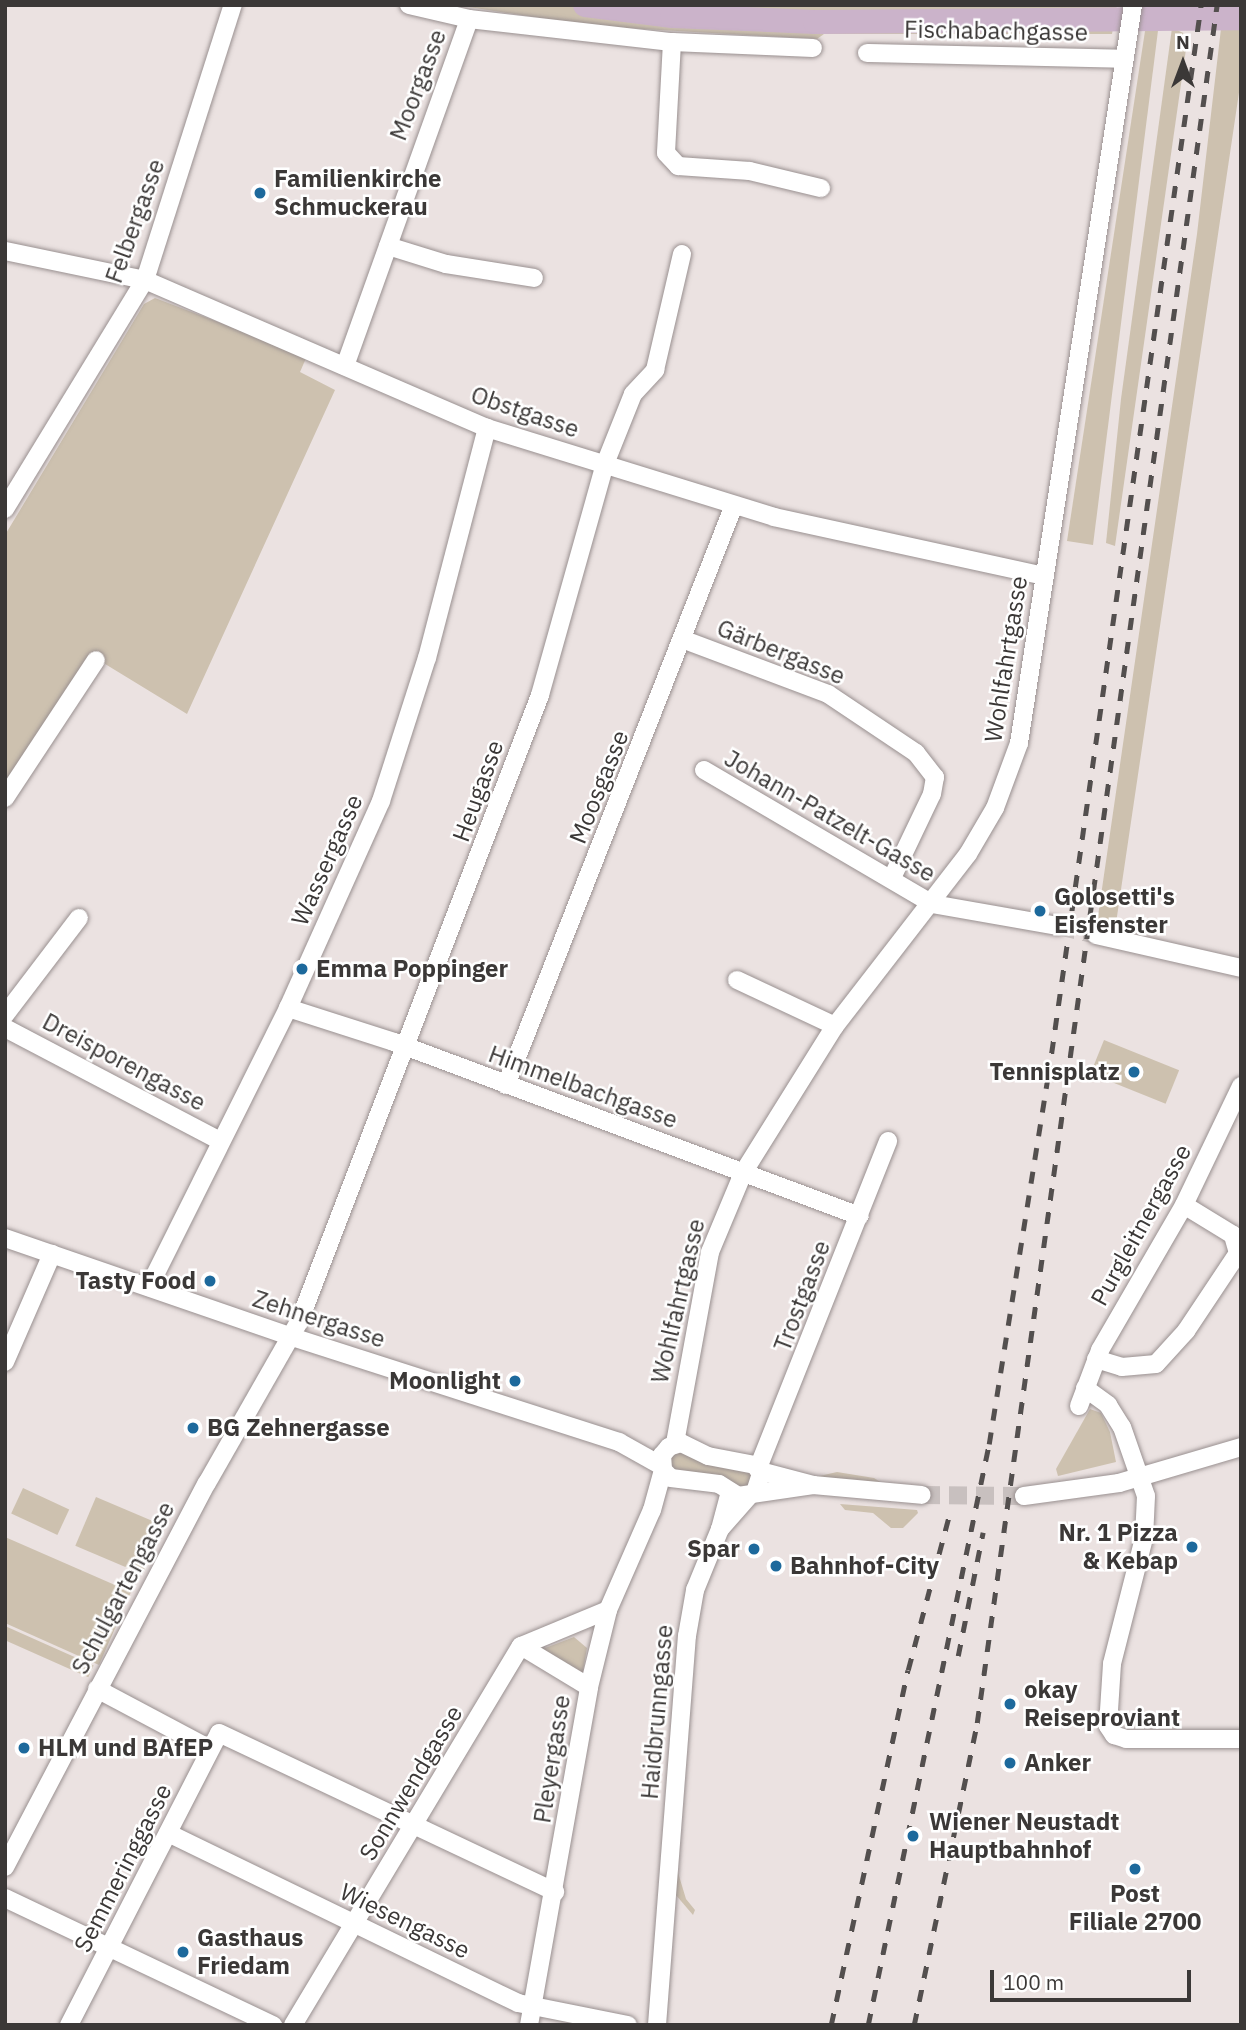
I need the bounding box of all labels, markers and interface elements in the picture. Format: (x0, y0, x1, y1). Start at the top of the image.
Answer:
street label: Fischabachgasse (904, 15, 1088, 47)
street label: Moorgasse (384, 25, 452, 145)
north arrow (1148, 28, 1218, 98)
text: N (1176, 30, 1190, 54)
street label: Felbergasse (99, 155, 171, 287)
place label: Familienkirche Schmuckerau (274, 165, 441, 221)
marker: Familienkirche Schmuckerau (252, 185, 268, 201)
street label: Obstgasse (467, 380, 583, 444)
street label: Wohlfahrtgasse (979, 574, 1033, 744)
street label: Gärbergasse (713, 613, 849, 691)
street label: Moosgasse (563, 726, 635, 848)
street label: Heugasse (446, 736, 510, 846)
street label: Johann-Patzelt-Gasse (719, 744, 941, 888)
street label: Wassergasse (285, 790, 369, 930)
place label: Golosetti's Eisfenster (1054, 883, 1175, 939)
marker: Golosetti's Eisfenster (1032, 903, 1048, 919)
place label: Emma Poppinger (316, 955, 508, 983)
marker: Emma Poppinger (294, 961, 310, 977)
street label: Dreisporengasse (38, 1007, 210, 1117)
street label: Himmelbachgasse (485, 1039, 681, 1135)
place label: Tennisplatz (989, 1058, 1120, 1086)
marker: Tennisplatz (1126, 1064, 1142, 1080)
street label: Purgleitnergasse (1085, 1139, 1197, 1311)
street label: Wohlfahrtgasse (645, 1216, 711, 1386)
street label: Trostgasse (768, 1237, 836, 1355)
place label: Tasty Food (75, 1267, 196, 1295)
marker: Tasty Food (202, 1273, 218, 1289)
street label: Zehnergasse (249, 1284, 389, 1354)
place label: Moonlight (389, 1367, 501, 1395)
marker: Moonlight (507, 1373, 523, 1389)
place label: BG Zehnergasse (207, 1414, 390, 1442)
marker: BG Zehnergasse (185, 1420, 201, 1436)
street label: Schulgartengasse (65, 1497, 181, 1679)
place label: Nr. 1 Pizza & Kebap (1059, 1519, 1178, 1575)
place label: Spar (687, 1535, 740, 1563)
marker: Nr. 1 Pizza & Kebap (1184, 1539, 1200, 1555)
marker: Spar (746, 1541, 762, 1557)
place label: Bahnhof-City (790, 1552, 939, 1580)
marker: Bahnhof-City (768, 1558, 784, 1574)
street label: Haidbrunngasse (635, 1624, 679, 1800)
place label: okay Reiseproviant (1024, 1676, 1180, 1732)
street label: Pleyergasse (528, 1693, 576, 1825)
marker: okay Reiseproviant (1002, 1696, 1018, 1712)
street label: Sonnwendgasse (353, 1700, 469, 1866)
place label: HLM und BAfEP (38, 1734, 213, 1762)
marker: HLM und BAfEP (16, 1740, 32, 1756)
place label: Anker (1024, 1749, 1091, 1777)
marker: Anker (1002, 1755, 1018, 1771)
street label: Semmeringgasse (68, 1779, 178, 1957)
place label: Wiener Neustadt Hauptbahnhof (929, 1808, 1120, 1864)
marker: Wiener Neustadt Hauptbahnhof (903, 1826, 923, 1846)
marker: Post Filiale 2700 (1127, 1861, 1143, 1877)
street label: Wiesengasse (335, 1877, 475, 1965)
place label: Post Filiale 2700 (1069, 1880, 1201, 1936)
place label: Gasthaus Friedam (197, 1924, 303, 1980)
marker: Gasthaus Friedam (175, 1944, 191, 1960)
scale bar (994, 1956, 1195, 2000)
text: 100 m (1003, 1968, 1064, 1996)

